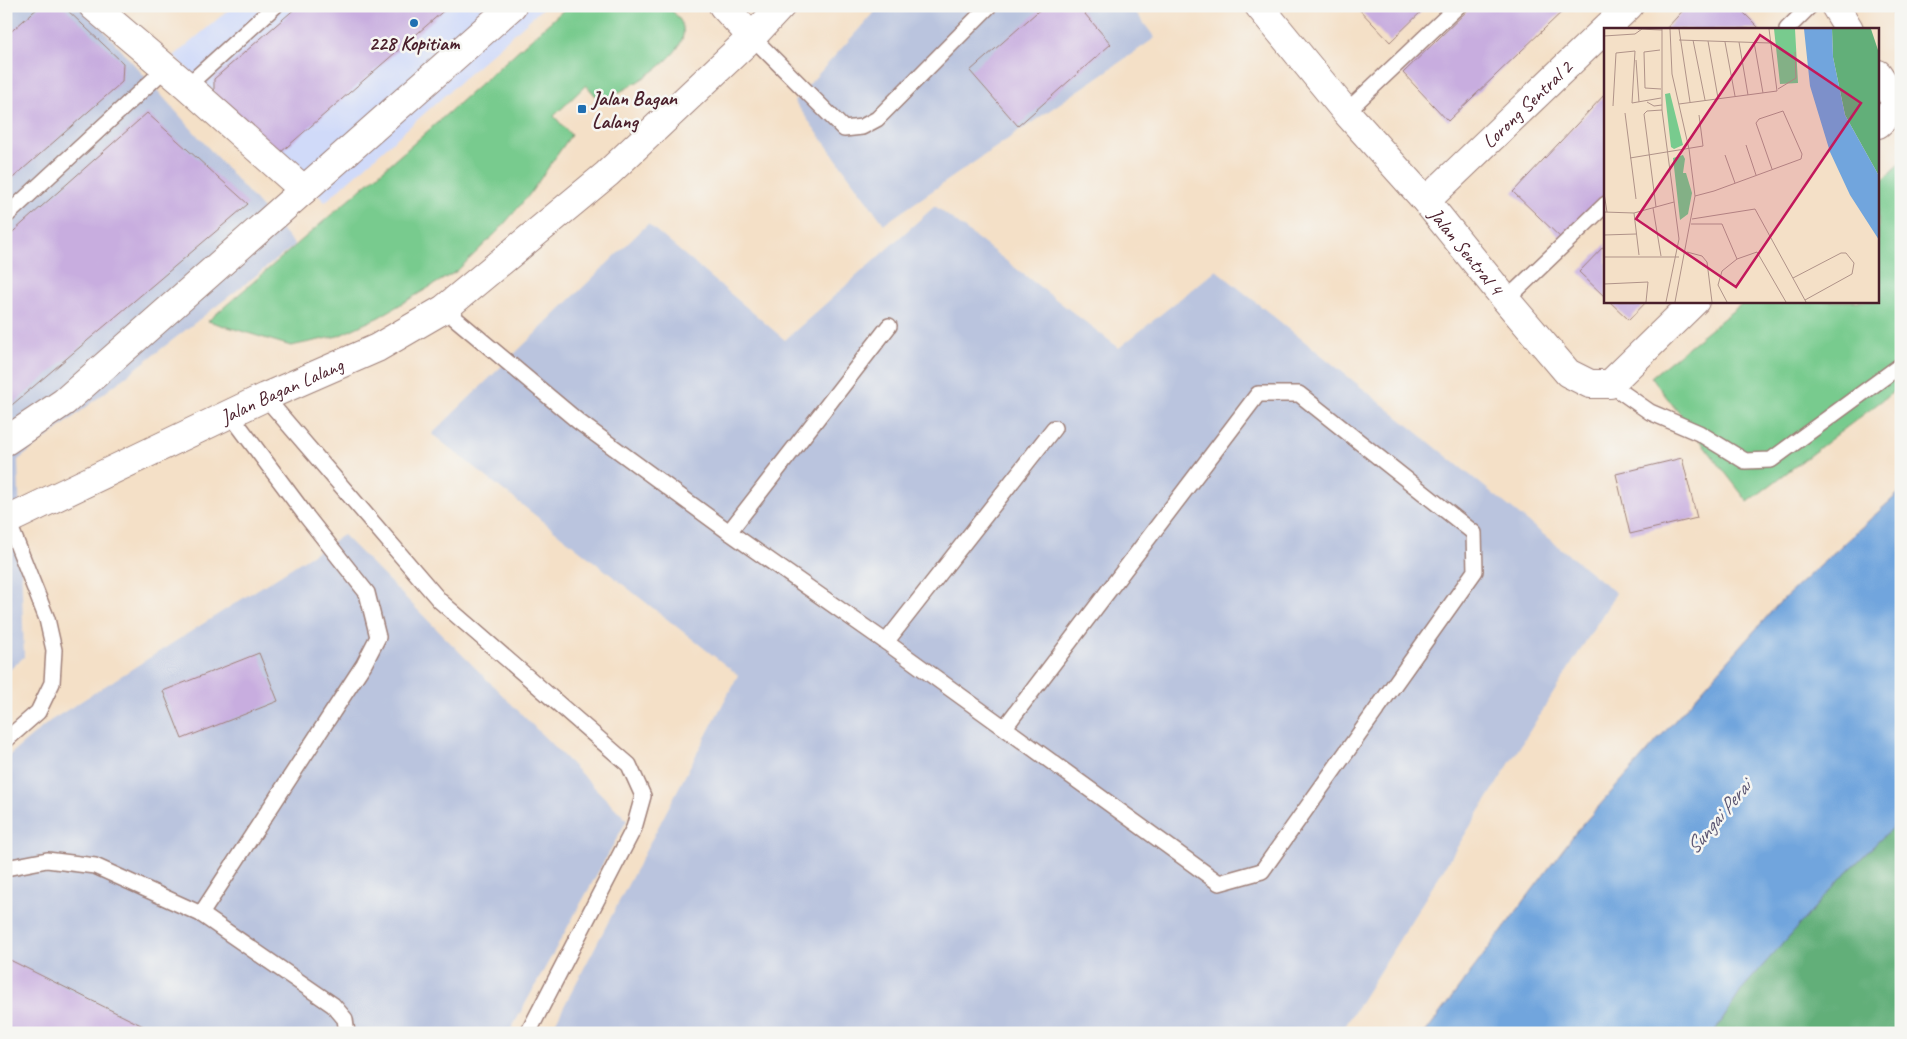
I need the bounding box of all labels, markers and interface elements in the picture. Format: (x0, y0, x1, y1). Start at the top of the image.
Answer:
marker: 228 Kopitiam (408, 17, 420, 29)
inset map (1604, 28, 1880, 302)
place label: 228 Kopitiam (369, 31, 461, 56)
street label: Lorong Sentral 2 (1477, 53, 1579, 153)
place label: Jalan Bagan Lalang (590, 86, 678, 134)
marker: Jalan Bagan Lalang (576, 103, 588, 115)
street label: Jalan Sentral 4 (1423, 201, 1510, 301)
street label: Jalan Bagan Lalang (215, 352, 348, 430)
water label: Sungai Perai (1680, 771, 1759, 859)

